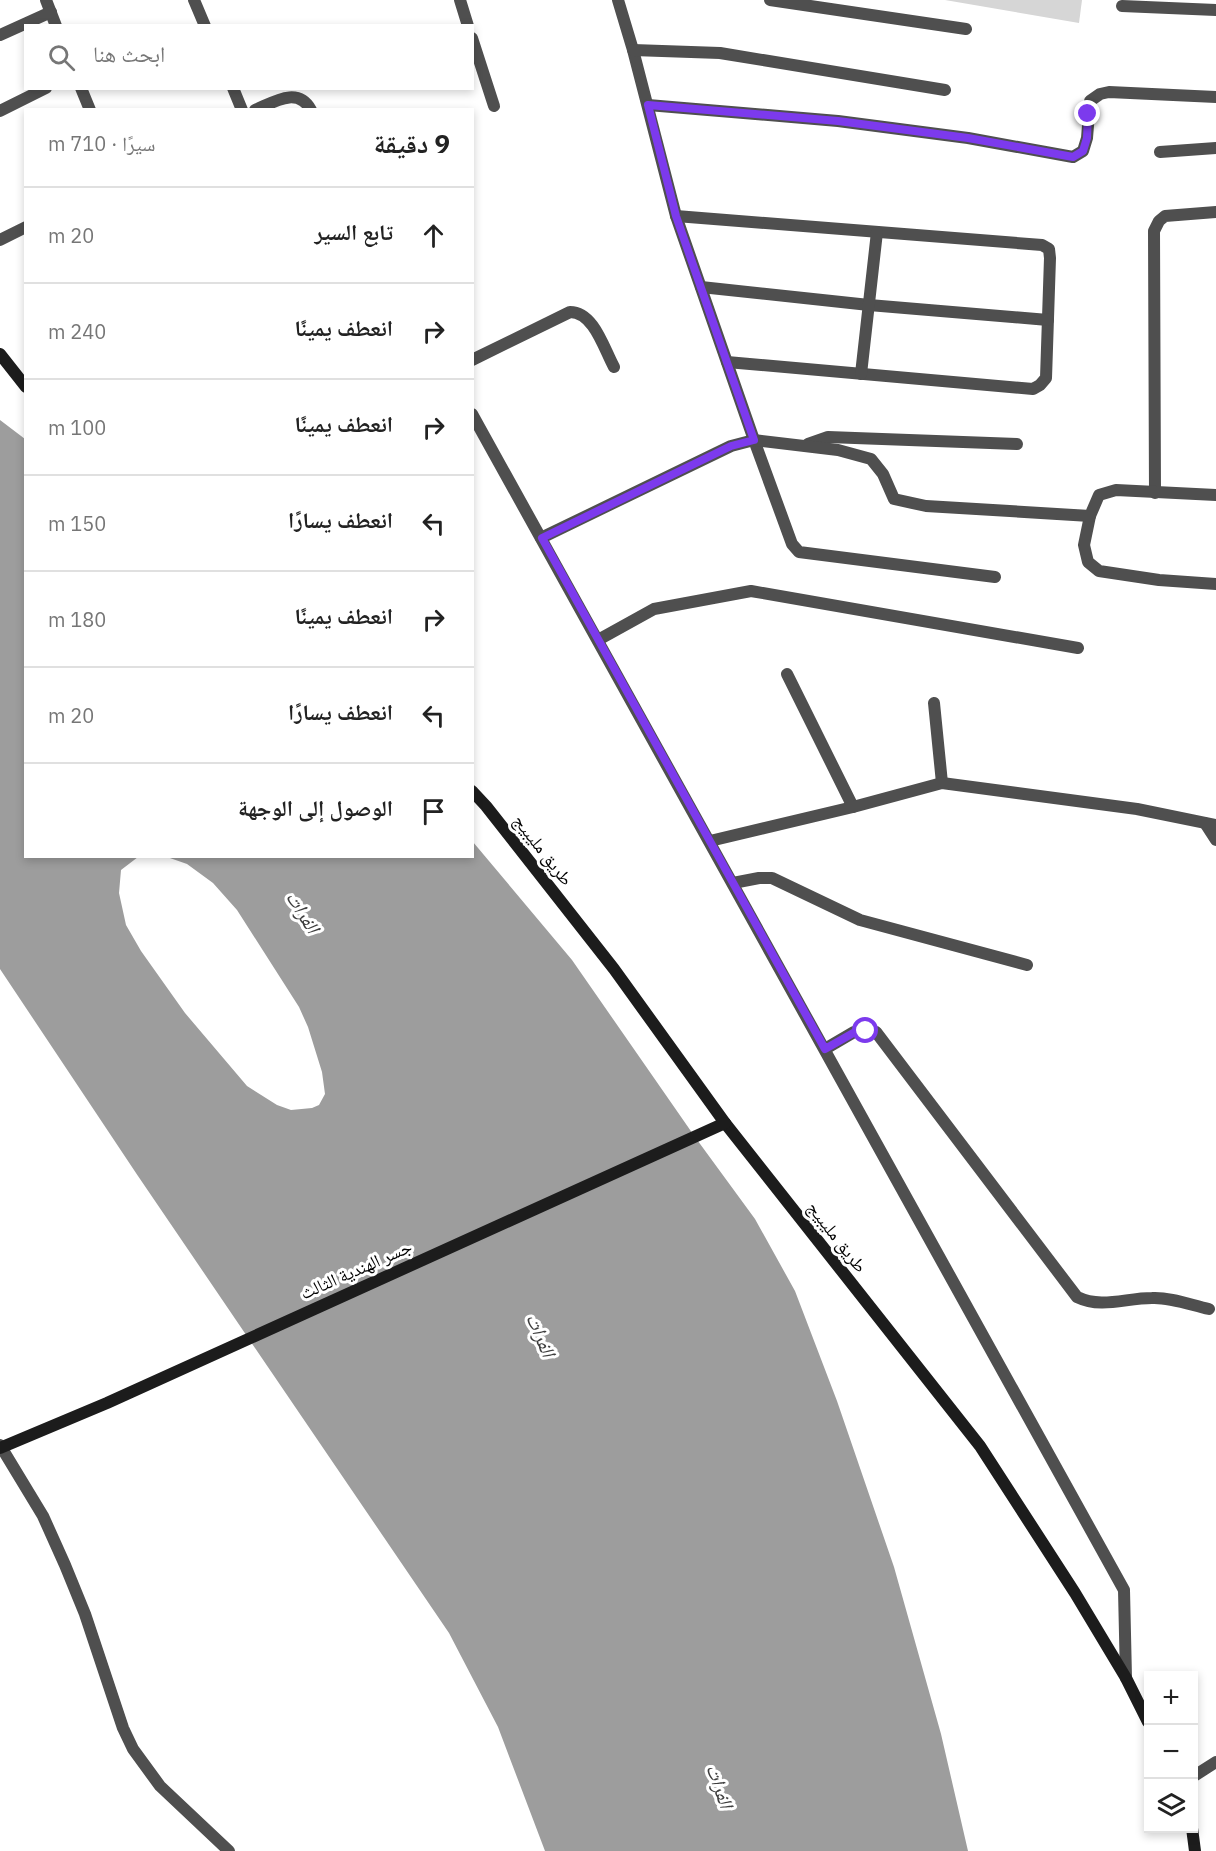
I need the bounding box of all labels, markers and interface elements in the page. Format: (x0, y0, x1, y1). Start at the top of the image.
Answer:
search box (24, 24, 474, 90)
text: ابحث هنا (93, 39, 165, 68)
icon: search (45, 41, 78, 74)
route end (1074, 100, 1100, 126)
text: 9 دقيقة (374, 126, 450, 160)
text: سيرًا · 710 m (48, 130, 155, 157)
text: تابع السير (314, 217, 393, 246)
icon: ahead (417, 219, 450, 252)
text: 20 m (48, 222, 94, 249)
text: انعطف يمينًا (295, 313, 393, 342)
icon: right (417, 315, 450, 348)
text: 240 m (48, 318, 106, 345)
text: انعطف يمينًا (295, 409, 393, 438)
icon: right (417, 411, 450, 444)
text: 100 m (48, 414, 106, 441)
text: انعطف يسارًا (288, 505, 393, 534)
icon: left (417, 507, 450, 540)
text: 150 m (48, 510, 106, 537)
text: انعطف يمينًا (295, 601, 393, 630)
icon: right (417, 603, 450, 636)
text: 180 m (48, 606, 106, 633)
text: انعطف يسارًا (288, 697, 393, 726)
icon: left (417, 699, 450, 732)
text: 20 m (48, 702, 94, 729)
text: الوصول إلى الوجهة (238, 793, 393, 822)
icon: arrive (417, 795, 450, 828)
street label: طريق مليبيج (508, 810, 578, 890)
water label: الفرات (280, 885, 328, 940)
route start (852, 1017, 878, 1043)
street label: طريق مليبيج (802, 1197, 872, 1277)
street label: جسر الهندية الثالث (296, 1235, 415, 1304)
water label: الفرات (520, 1309, 564, 1363)
map controls (1144, 1671, 1198, 1833)
button: + (1144, 1671, 1198, 1725)
button: − (1144, 1725, 1198, 1779)
water label: الفرات (700, 1760, 741, 1814)
button: layers (1144, 1779, 1198, 1833)

